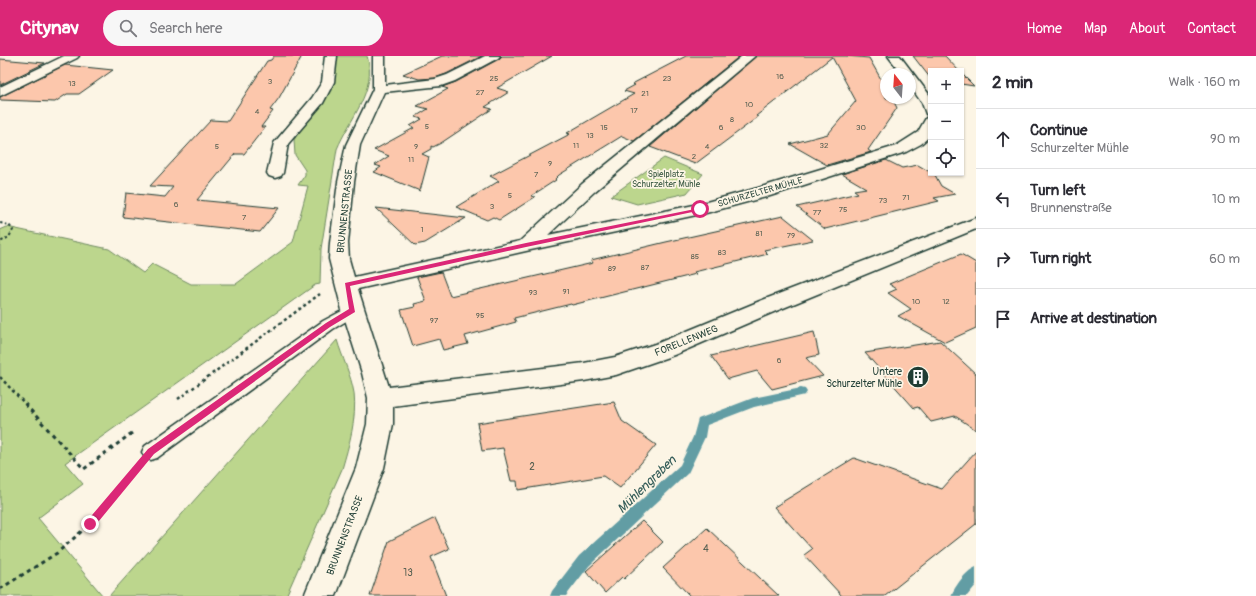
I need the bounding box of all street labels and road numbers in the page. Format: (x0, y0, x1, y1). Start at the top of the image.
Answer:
street label: BRUNNENSTRASSE (335, 169, 355, 254)
street label: SCHURZELTER MÜHLE (716, 175, 804, 210)
street label: FORELLENWEG (653, 323, 720, 359)
street label: BRUNNENSTRASSE (324, 494, 366, 577)

